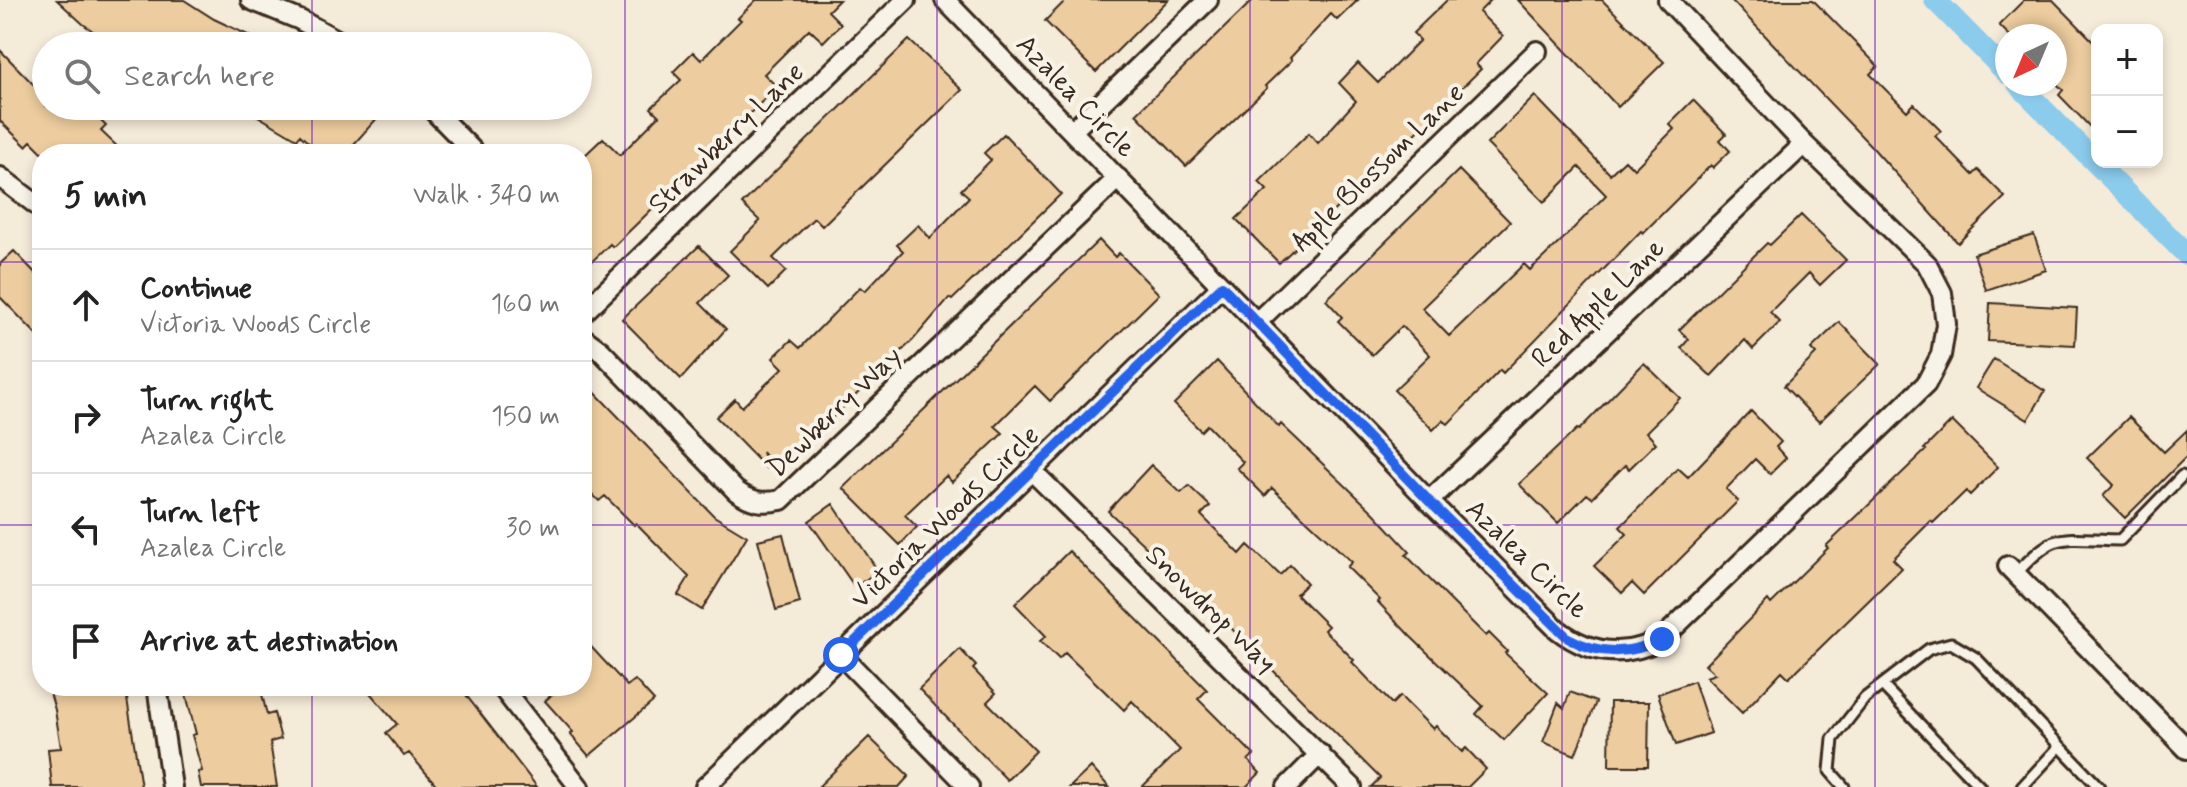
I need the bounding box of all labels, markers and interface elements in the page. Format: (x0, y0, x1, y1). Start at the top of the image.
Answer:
north arrow (1995, 24, 2067, 96)
map controls (2091, 24, 2163, 168)
button: + (2091, 24, 2163, 96)
street label: Azalea Circle (1007, 27, 1143, 166)
search box (32, 32, 592, 120)
icon: search (60, 54, 104, 98)
street label: Strawberry Lane (641, 55, 813, 223)
text: Search here (124, 57, 275, 96)
street label: Apple Blossom Lane (1284, 76, 1475, 262)
button: − (2091, 96, 2163, 168)
text: 5 min (64, 174, 147, 219)
text: Walk · 340 m (413, 179, 560, 213)
street label: Red Apple Lane (1524, 231, 1676, 379)
text: Continue (140, 269, 252, 308)
icon: ahead (64, 283, 108, 327)
text: 160 m (491, 288, 560, 322)
text: Victoria Woods Circle (140, 308, 371, 342)
street label: Dewberry Way (759, 339, 911, 487)
text: Turn right (140, 381, 273, 420)
icon: right (64, 395, 108, 439)
text: 150 m (491, 400, 560, 434)
street label: Victoria Woods Circle (843, 418, 1048, 618)
text: Azalea Circle (140, 420, 286, 454)
street label: Azalea Circle (1457, 492, 1596, 628)
text: Turn left (140, 493, 260, 532)
icon: left (64, 507, 108, 551)
text: 30 m (506, 512, 560, 546)
text: Azalea Circle (140, 532, 286, 566)
street label: Snowdrop Way (1137, 538, 1284, 682)
icon: arrive (64, 619, 108, 663)
route end (1644, 621, 1680, 657)
text: Arrive at destination (140, 622, 398, 661)
route start (823, 637, 859, 673)

